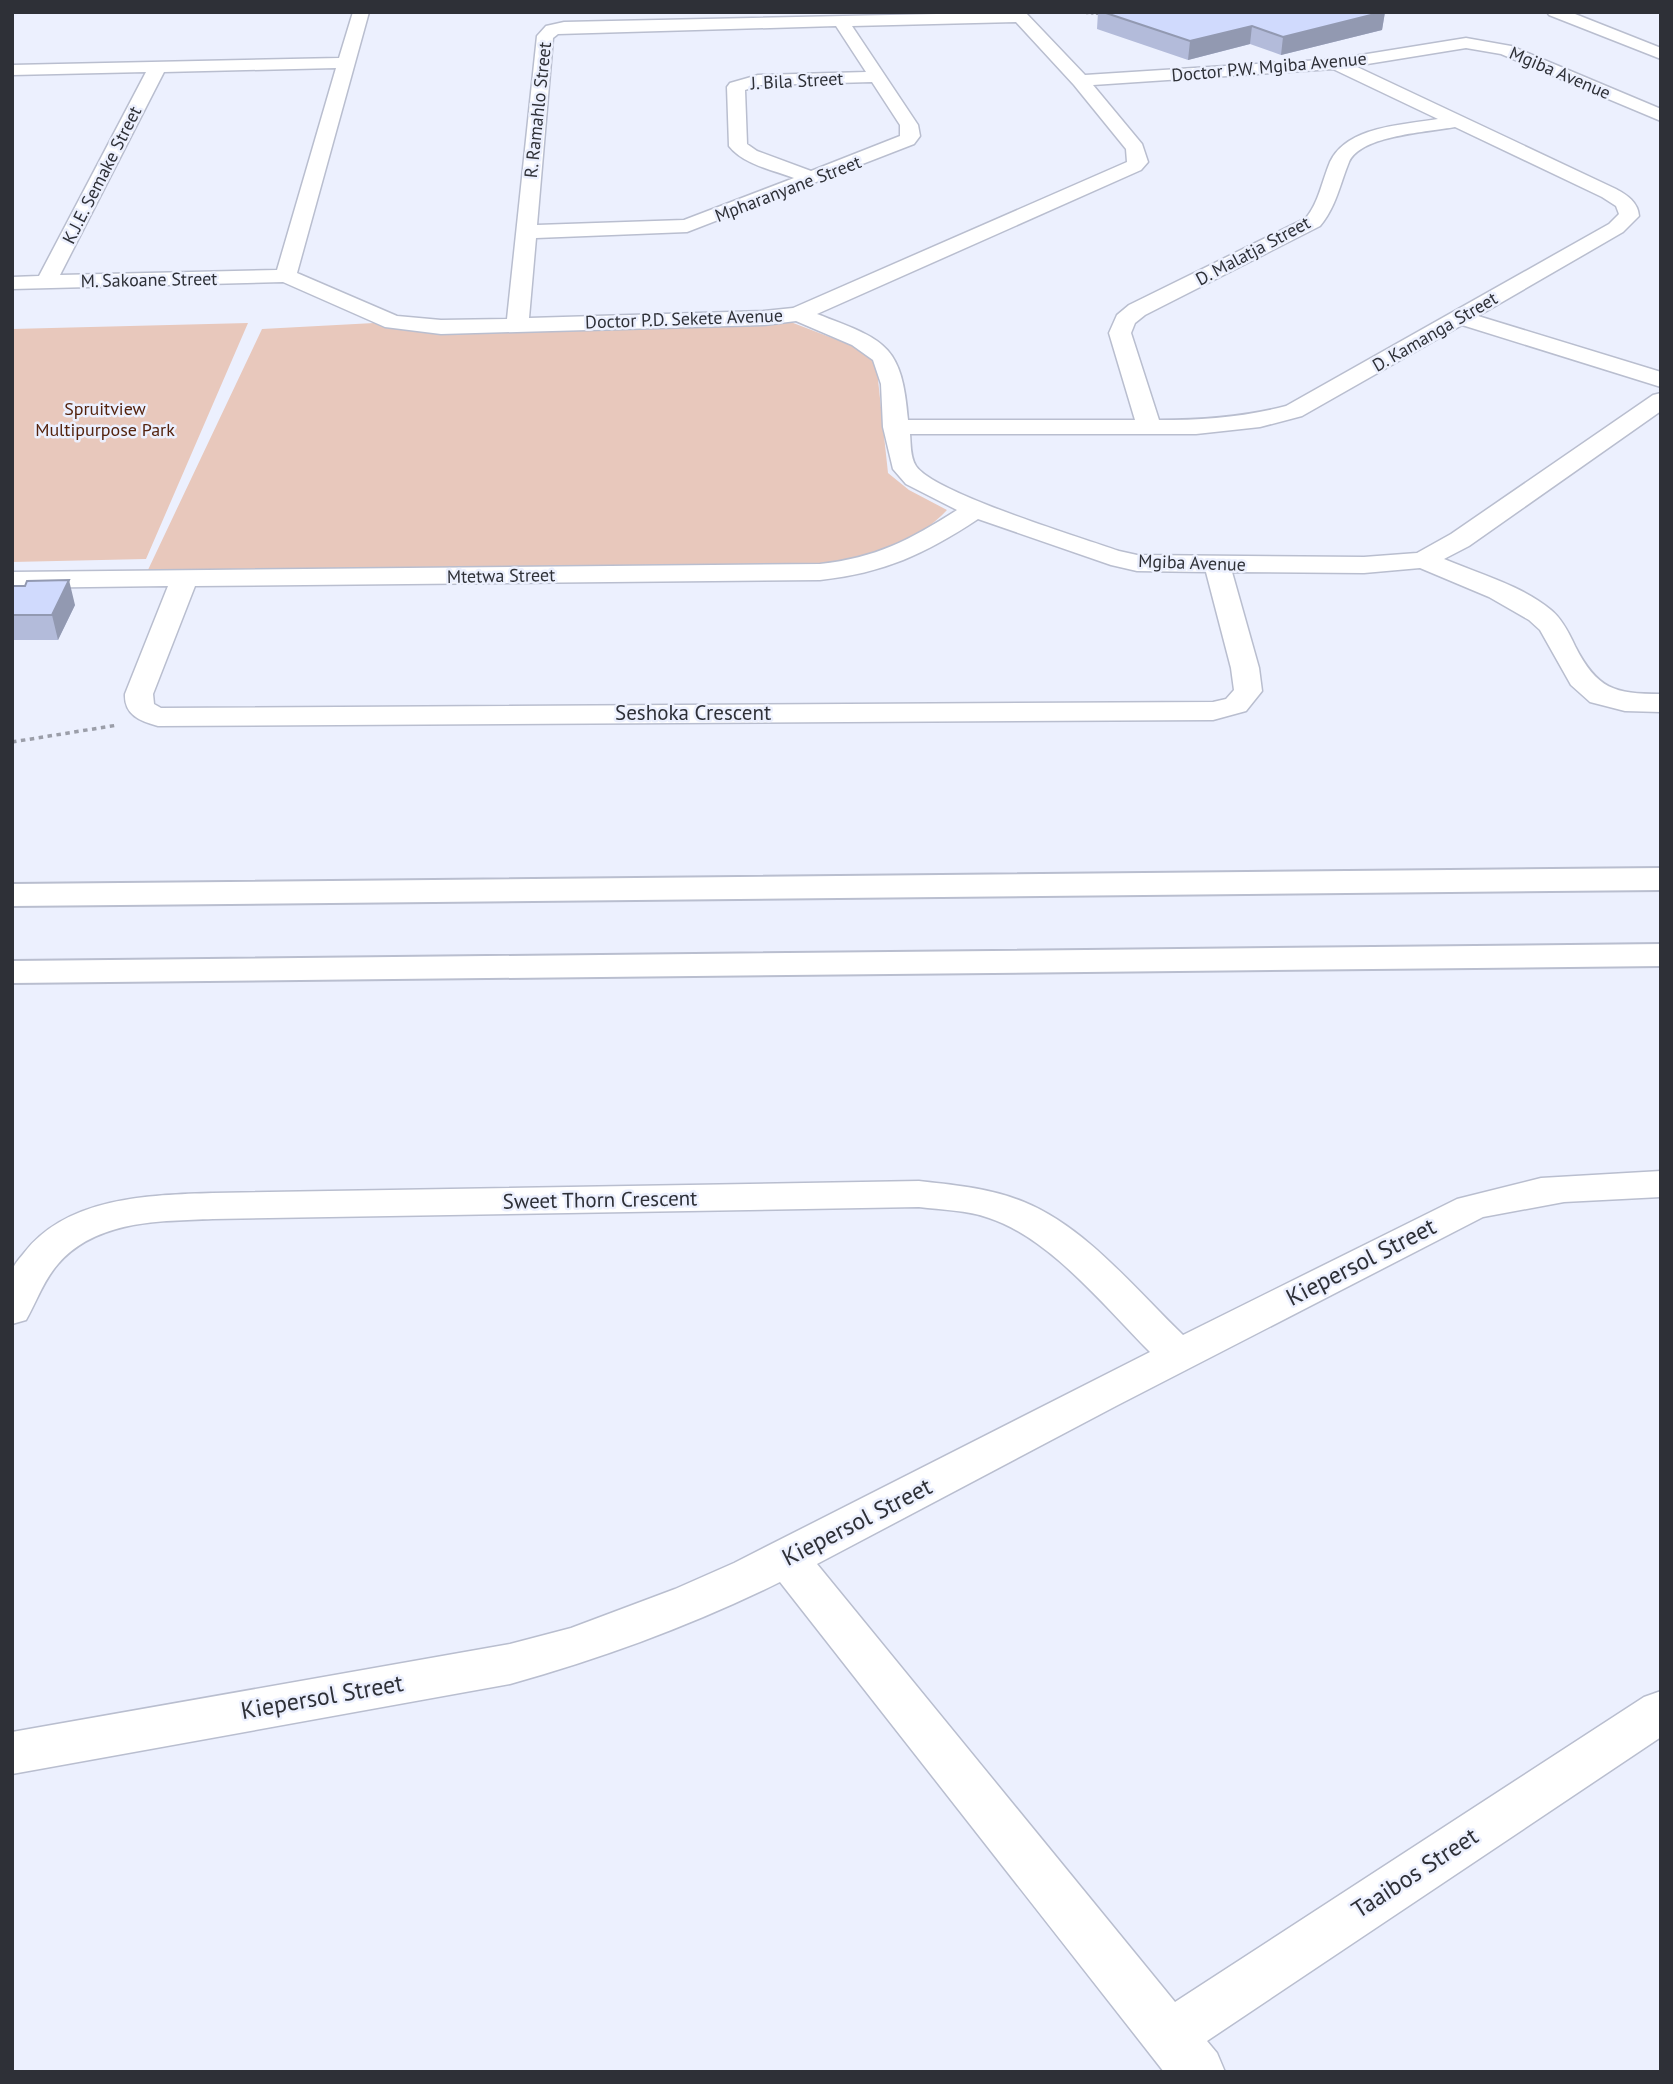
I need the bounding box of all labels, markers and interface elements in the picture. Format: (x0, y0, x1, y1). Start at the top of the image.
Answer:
street label: R. Ramahlo Street (519, 41, 556, 179)
street label: Mgiba Avenue (1506, 41, 1614, 104)
street label: Doctor P.W. Mgiba Avenue (1170, 47, 1367, 86)
street label: J. Bila Street (749, 67, 844, 94)
street label: K.J.E. Semake Street (57, 102, 146, 247)
street label: Mpharanyane Street (711, 150, 864, 227)
street label: D. Malatja Street (1192, 211, 1314, 290)
street label: M. Sakoane Street (80, 267, 218, 292)
street label: D. Kamanga Street (1368, 286, 1501, 377)
street label: Doctor P.D. Sekete Avenue (585, 304, 783, 333)
park label: Spruitview Multipurpose Park (35, 397, 175, 441)
street label: Mgiba Avenue (1138, 549, 1246, 576)
street label: Mtetwa Street (447, 563, 555, 588)
street label: Seshoka Crescent (615, 699, 771, 726)
street label: Sweet Thorn Crescent (502, 1184, 698, 1215)
street label: Kiepersol Street (1281, 1210, 1441, 1313)
street label: Kiepersol Street (777, 1470, 937, 1573)
street label: Kiepersol Street (238, 1667, 405, 1726)
street label: Taaibos Street (1346, 1820, 1484, 1925)

